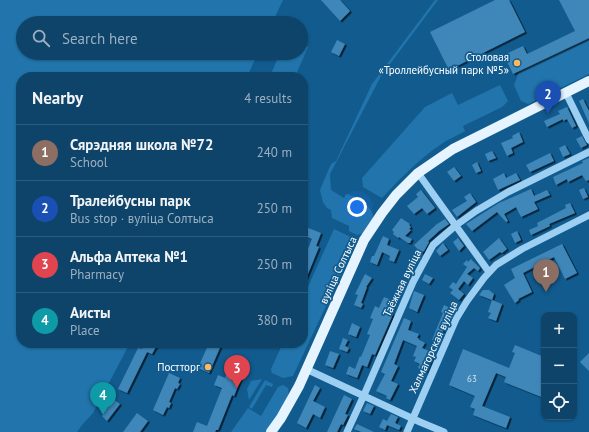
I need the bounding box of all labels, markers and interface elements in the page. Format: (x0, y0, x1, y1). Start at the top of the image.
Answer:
search box (16, 16, 308, 60)
icon: search (30, 27, 52, 49)
text: Search here (62, 29, 138, 48)
place label: Столовая «Троллейбусный парк №5» (378, 50, 509, 77)
marker: Столовая «Троллейбусный парк №5» (512, 58, 522, 68)
pin: 2 (535, 81, 561, 114)
text: Nearby (32, 87, 83, 109)
text: 4 results (244, 90, 292, 107)
text: Сярэдняя школа №72 (70, 135, 214, 154)
text: 1 (41, 144, 49, 161)
text: 240 m (257, 144, 292, 161)
text: School (70, 154, 108, 171)
text: Тралейбусны парк (70, 191, 191, 210)
your location (347, 197, 367, 217)
text: 2 (41, 200, 49, 217)
text: 250 m (257, 200, 292, 217)
text: Bus stop · вуліца Солтыса (70, 210, 214, 227)
street label: вуліца Солтыса (316, 234, 360, 306)
text: Альфа Аптека №1 (70, 247, 188, 266)
street label: Таёжная вуліца (380, 247, 424, 319)
text: 3 (41, 256, 49, 273)
text: 250 m (257, 256, 292, 273)
pin: 1 (533, 259, 559, 292)
text: Pharmacy (70, 266, 124, 283)
street label: Халмагорская вуліца (405, 299, 461, 395)
text: Аисты (70, 303, 111, 322)
text: 4 (41, 312, 49, 329)
text: 380 m (257, 312, 292, 329)
map controls (541, 312, 577, 420)
button: + (541, 312, 577, 348)
text: Place (70, 322, 100, 339)
button: − (541, 348, 577, 384)
pin: 3 (224, 355, 250, 388)
place label: Постторг (157, 360, 201, 374)
marker: Постторг (203, 362, 213, 372)
house number: 63 (467, 373, 477, 384)
pin: 4 (90, 382, 116, 415)
button: locate (541, 384, 577, 420)

